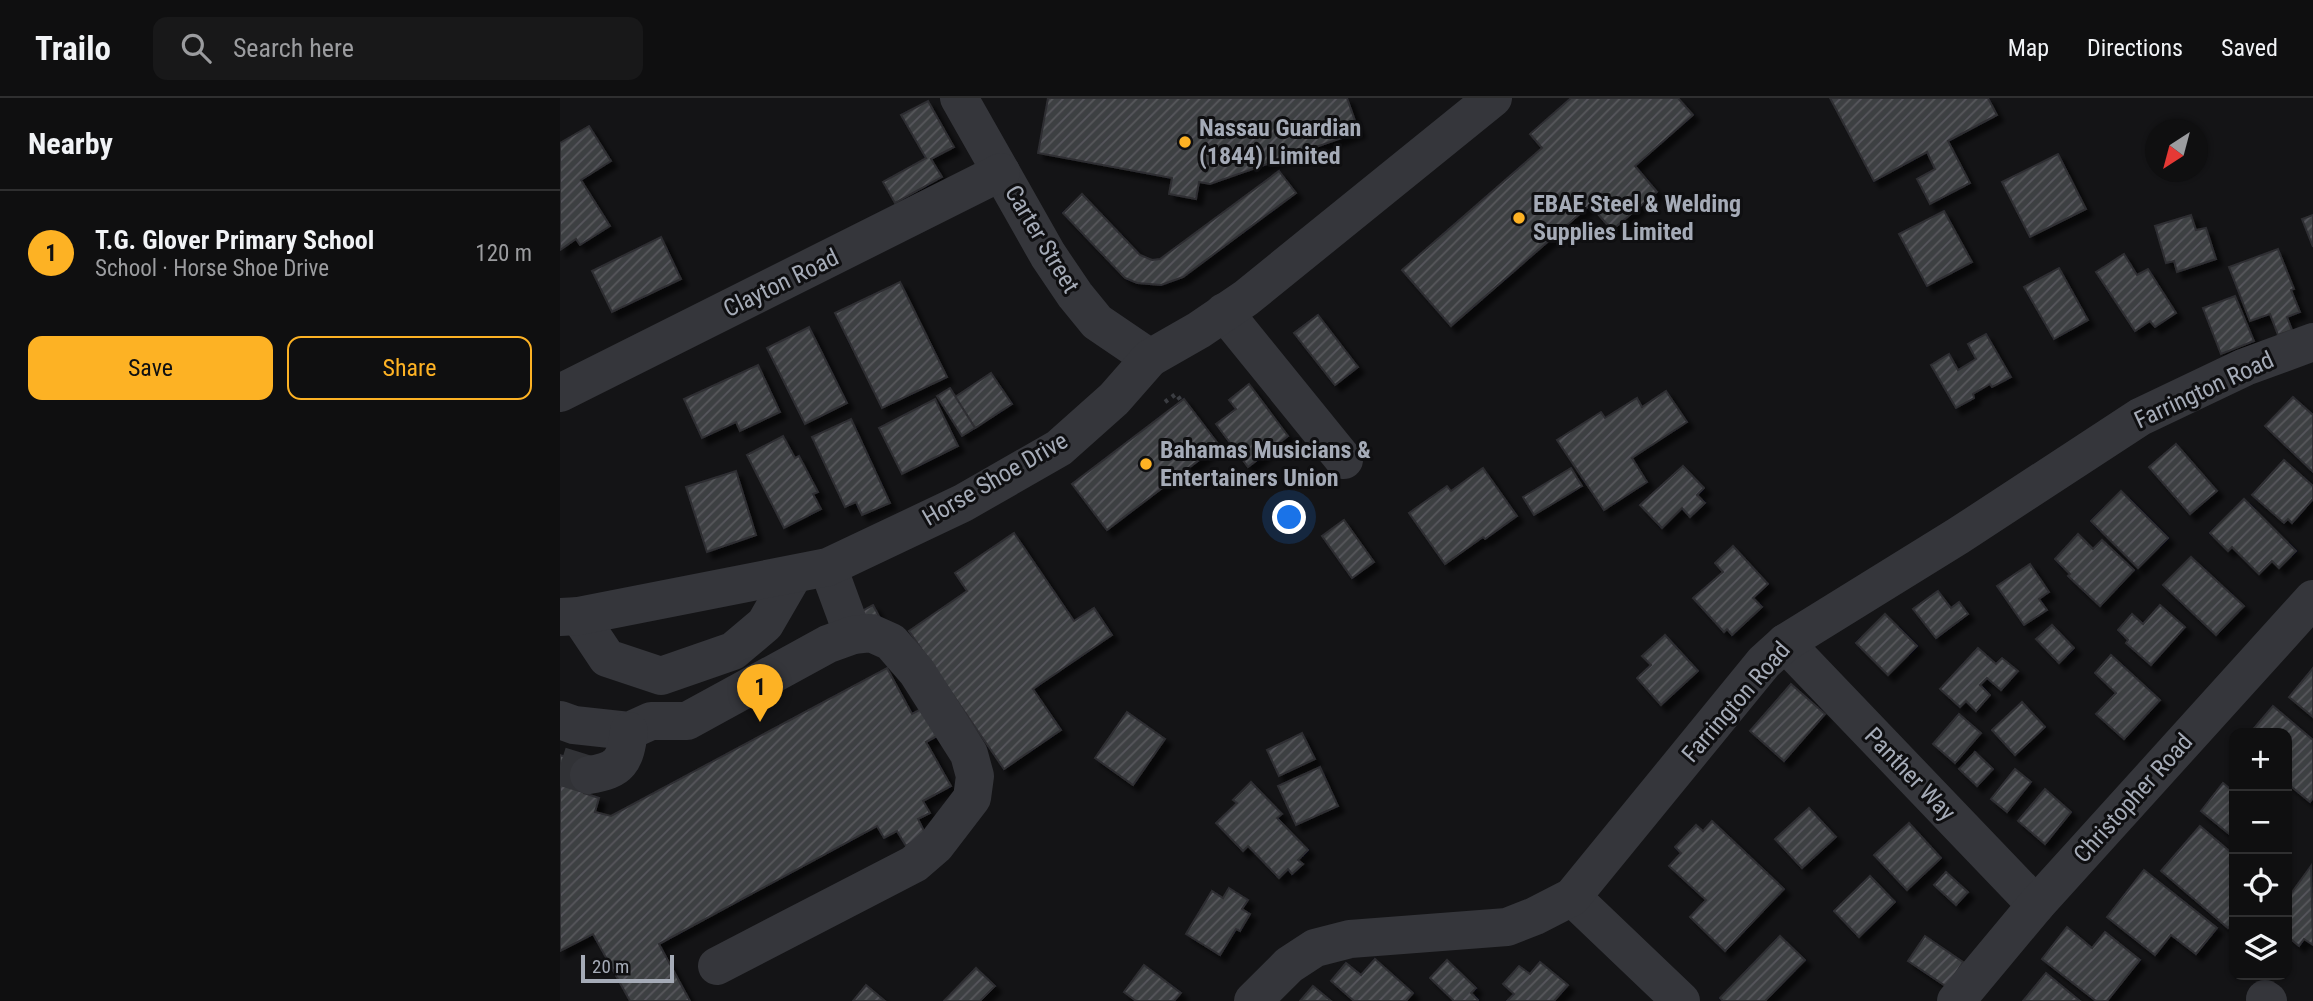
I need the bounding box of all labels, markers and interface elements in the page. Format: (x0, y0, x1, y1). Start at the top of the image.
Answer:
search box (153, 17, 643, 80)
text: Trailo (35, 29, 111, 68)
icon: search (177, 29, 215, 67)
text: Search here (233, 33, 354, 63)
text: Map (2008, 34, 2049, 62)
text: Directions (2087, 34, 2183, 62)
text: Saved (2221, 34, 2278, 62)
place label: Nassau Guardian (1844) Limited (1199, 114, 1361, 170)
north arrow (2145, 119, 2208, 182)
text: Nearby (28, 126, 113, 161)
marker: Nassau Guardian (1844) Limited (1177, 134, 1193, 150)
street label: Carter Street (999, 180, 1085, 298)
place label: EBAE Steel & Welding Supplies Limited (1533, 190, 1741, 246)
marker: EBAE Steel & Welding Supplies Limited (1511, 210, 1527, 226)
text: T.G. Glover Primary School (95, 225, 374, 255)
text: 1 (45, 240, 57, 267)
text: 120 m (475, 240, 532, 267)
street label: Clayton Road (719, 243, 843, 323)
text: School · Horse Shoe Drive (95, 255, 329, 282)
button: Save (28, 336, 273, 400)
button: Share (287, 336, 532, 400)
street label: Farrington Road (2130, 346, 2278, 434)
street label: Horse Shoe Drive (918, 426, 1072, 532)
place label: Bahamas Musicians & Entertainers Union (1160, 436, 1371, 492)
marker: Bahamas Musicians & Entertainers Union (1138, 456, 1154, 472)
your location (1272, 500, 1306, 534)
street label: Farrington Road (1676, 636, 1796, 768)
pin: 1 (737, 664, 783, 722)
street label: Panther Way (1859, 722, 1961, 826)
street label: Christopher Road (2068, 728, 2198, 868)
map controls (2229, 728, 2292, 980)
button: + (2229, 728, 2292, 791)
button: − (2229, 791, 2292, 854)
button: locate (2229, 854, 2292, 917)
button: layers (2229, 917, 2292, 980)
scale bar (581, 952, 674, 984)
text: 20 m (592, 955, 629, 978)

